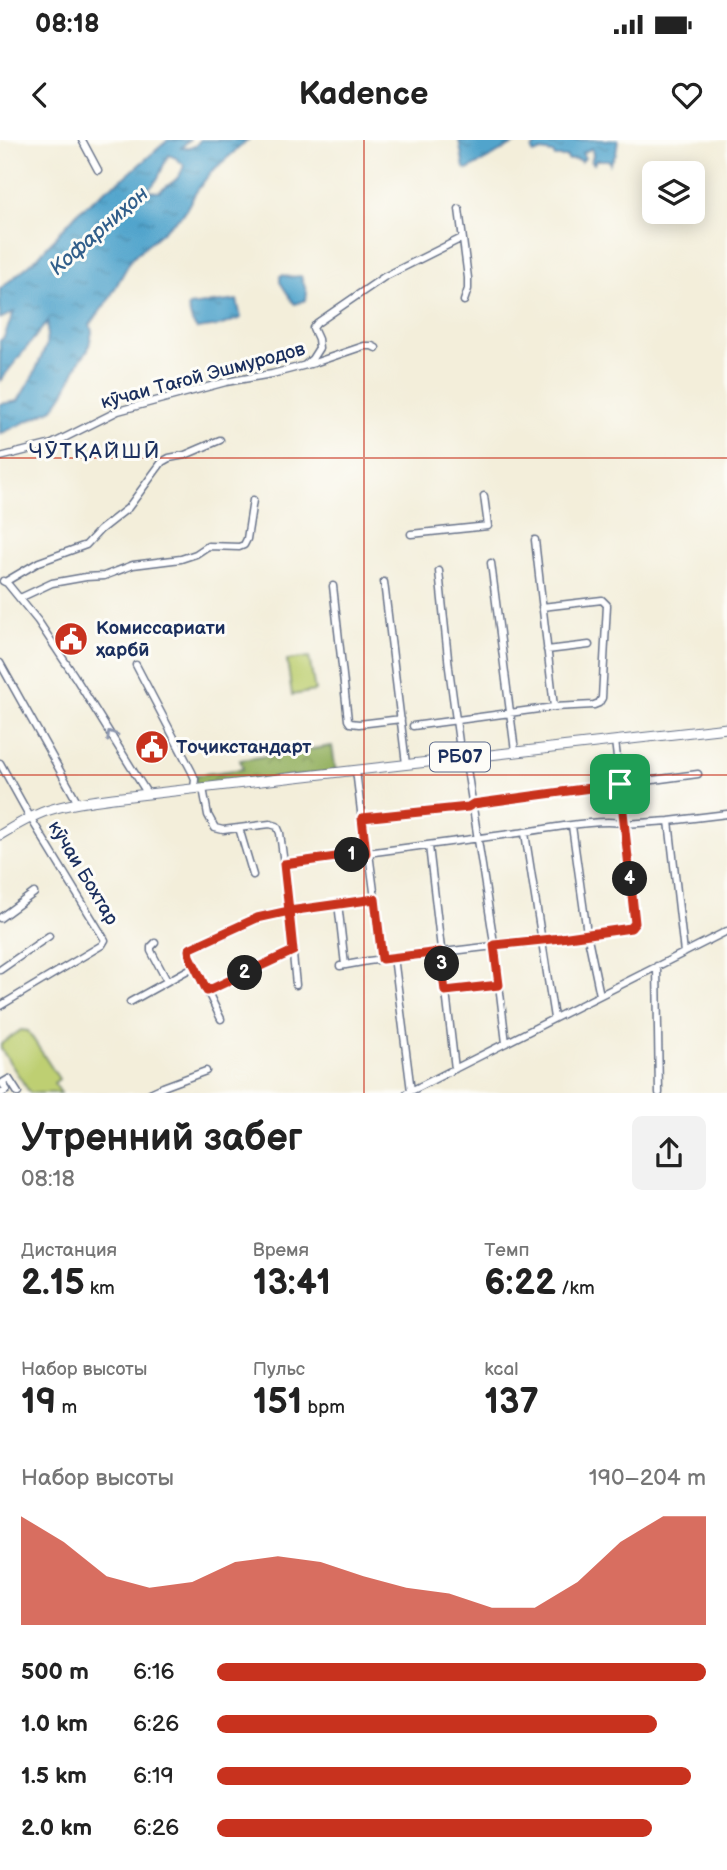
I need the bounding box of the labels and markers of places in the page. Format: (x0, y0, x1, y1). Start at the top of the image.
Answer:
place label: Комиссариати ҳарбӣ (96, 617, 226, 662)
public building icon: Комиссариати ҳарбӣ (52, 620, 90, 658)
public building icon: Тоҷикстандарт (133, 728, 171, 766)
place label: Тоҷикстандарт (176, 736, 311, 759)
pin (590, 754, 650, 814)
pin: 1 (334, 838, 370, 872)
pin: 4 (612, 862, 648, 896)
pin: 3 (424, 946, 460, 982)
pin: 2 (228, 956, 262, 990)

